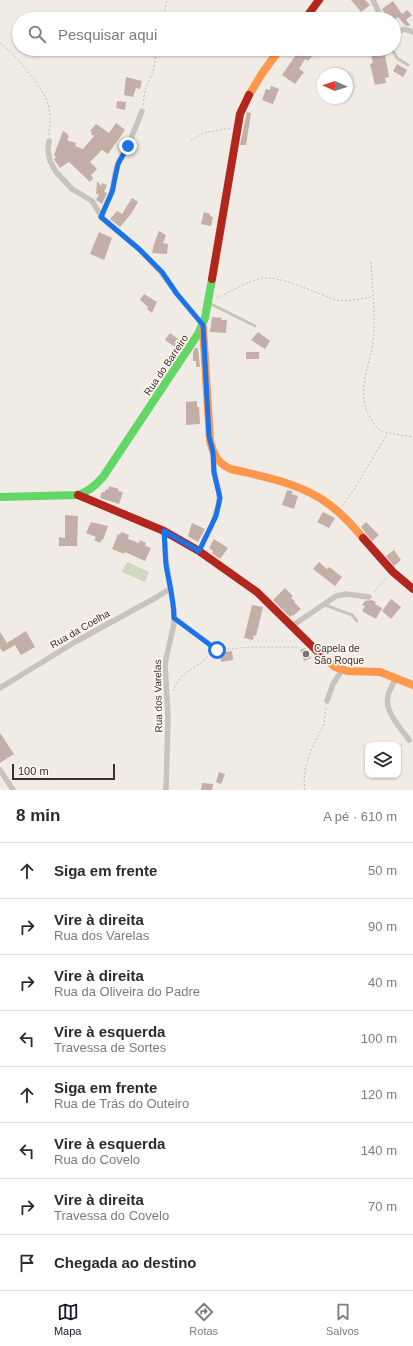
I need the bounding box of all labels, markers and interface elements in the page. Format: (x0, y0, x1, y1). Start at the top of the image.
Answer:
search box (12, 12, 401, 56)
icon: search (26, 23, 48, 45)
text: Pesquisar aqui (58, 26, 157, 43)
north arrow (317, 68, 353, 104)
route end (119, 137, 137, 155)
street label: Rua do Barreiro (142, 332, 191, 397)
street label: Rua da Coelha (48, 607, 112, 650)
route start (208, 641, 226, 659)
place label: Capela de São Roque (314, 643, 364, 666)
marker: Capela de São Roque (301, 649, 311, 659)
street label: Rua dos Varelas (152, 659, 164, 733)
map controls (365, 742, 401, 778)
button: layers (365, 742, 401, 778)
scale bar (12, 762, 115, 781)
text: 100 m (18, 765, 49, 777)
text: 8 min (16, 806, 60, 825)
text: A pé · 610 m (323, 809, 397, 824)
icon: ahead (16, 860, 38, 882)
text: Siga em frente (54, 862, 157, 879)
text: 50 m (368, 863, 397, 878)
text: Vire à direita (54, 911, 144, 928)
icon: right (16, 916, 38, 938)
text: 90 m (368, 919, 397, 934)
text: Rua dos Varelas (54, 928, 149, 943)
text: Vire à direita (54, 967, 144, 984)
icon: right (16, 972, 38, 994)
text: 40 m (368, 975, 397, 990)
text: Rua da Oliveira do Padre (54, 984, 200, 999)
text: Vire à esquerda (54, 1023, 165, 1040)
icon: left (16, 1028, 38, 1050)
text: 100 m (361, 1031, 397, 1046)
text: Travessa de Sortes (54, 1040, 166, 1055)
text: Siga em frente (54, 1079, 157, 1096)
icon: ahead (16, 1084, 38, 1106)
text: 120 m (361, 1087, 397, 1102)
text: Rua de Trás do Outeiro (54, 1096, 189, 1111)
text: Vire à esquerda (54, 1135, 165, 1152)
icon: left (16, 1140, 38, 1162)
text: 140 m (361, 1143, 397, 1158)
text: Rua do Covelo (54, 1152, 140, 1167)
text: Vire à direita (54, 1191, 144, 1208)
icon: right (16, 1196, 38, 1218)
text: 70 m (368, 1199, 397, 1214)
text: Travessa do Covelo (54, 1208, 169, 1223)
icon: arrive (16, 1252, 38, 1274)
text: Chegada ao destino (54, 1254, 197, 1271)
tab: Mapa (54, 1301, 81, 1337)
tab: Rotas (189, 1301, 218, 1337)
tab: Salvos (326, 1301, 359, 1337)

